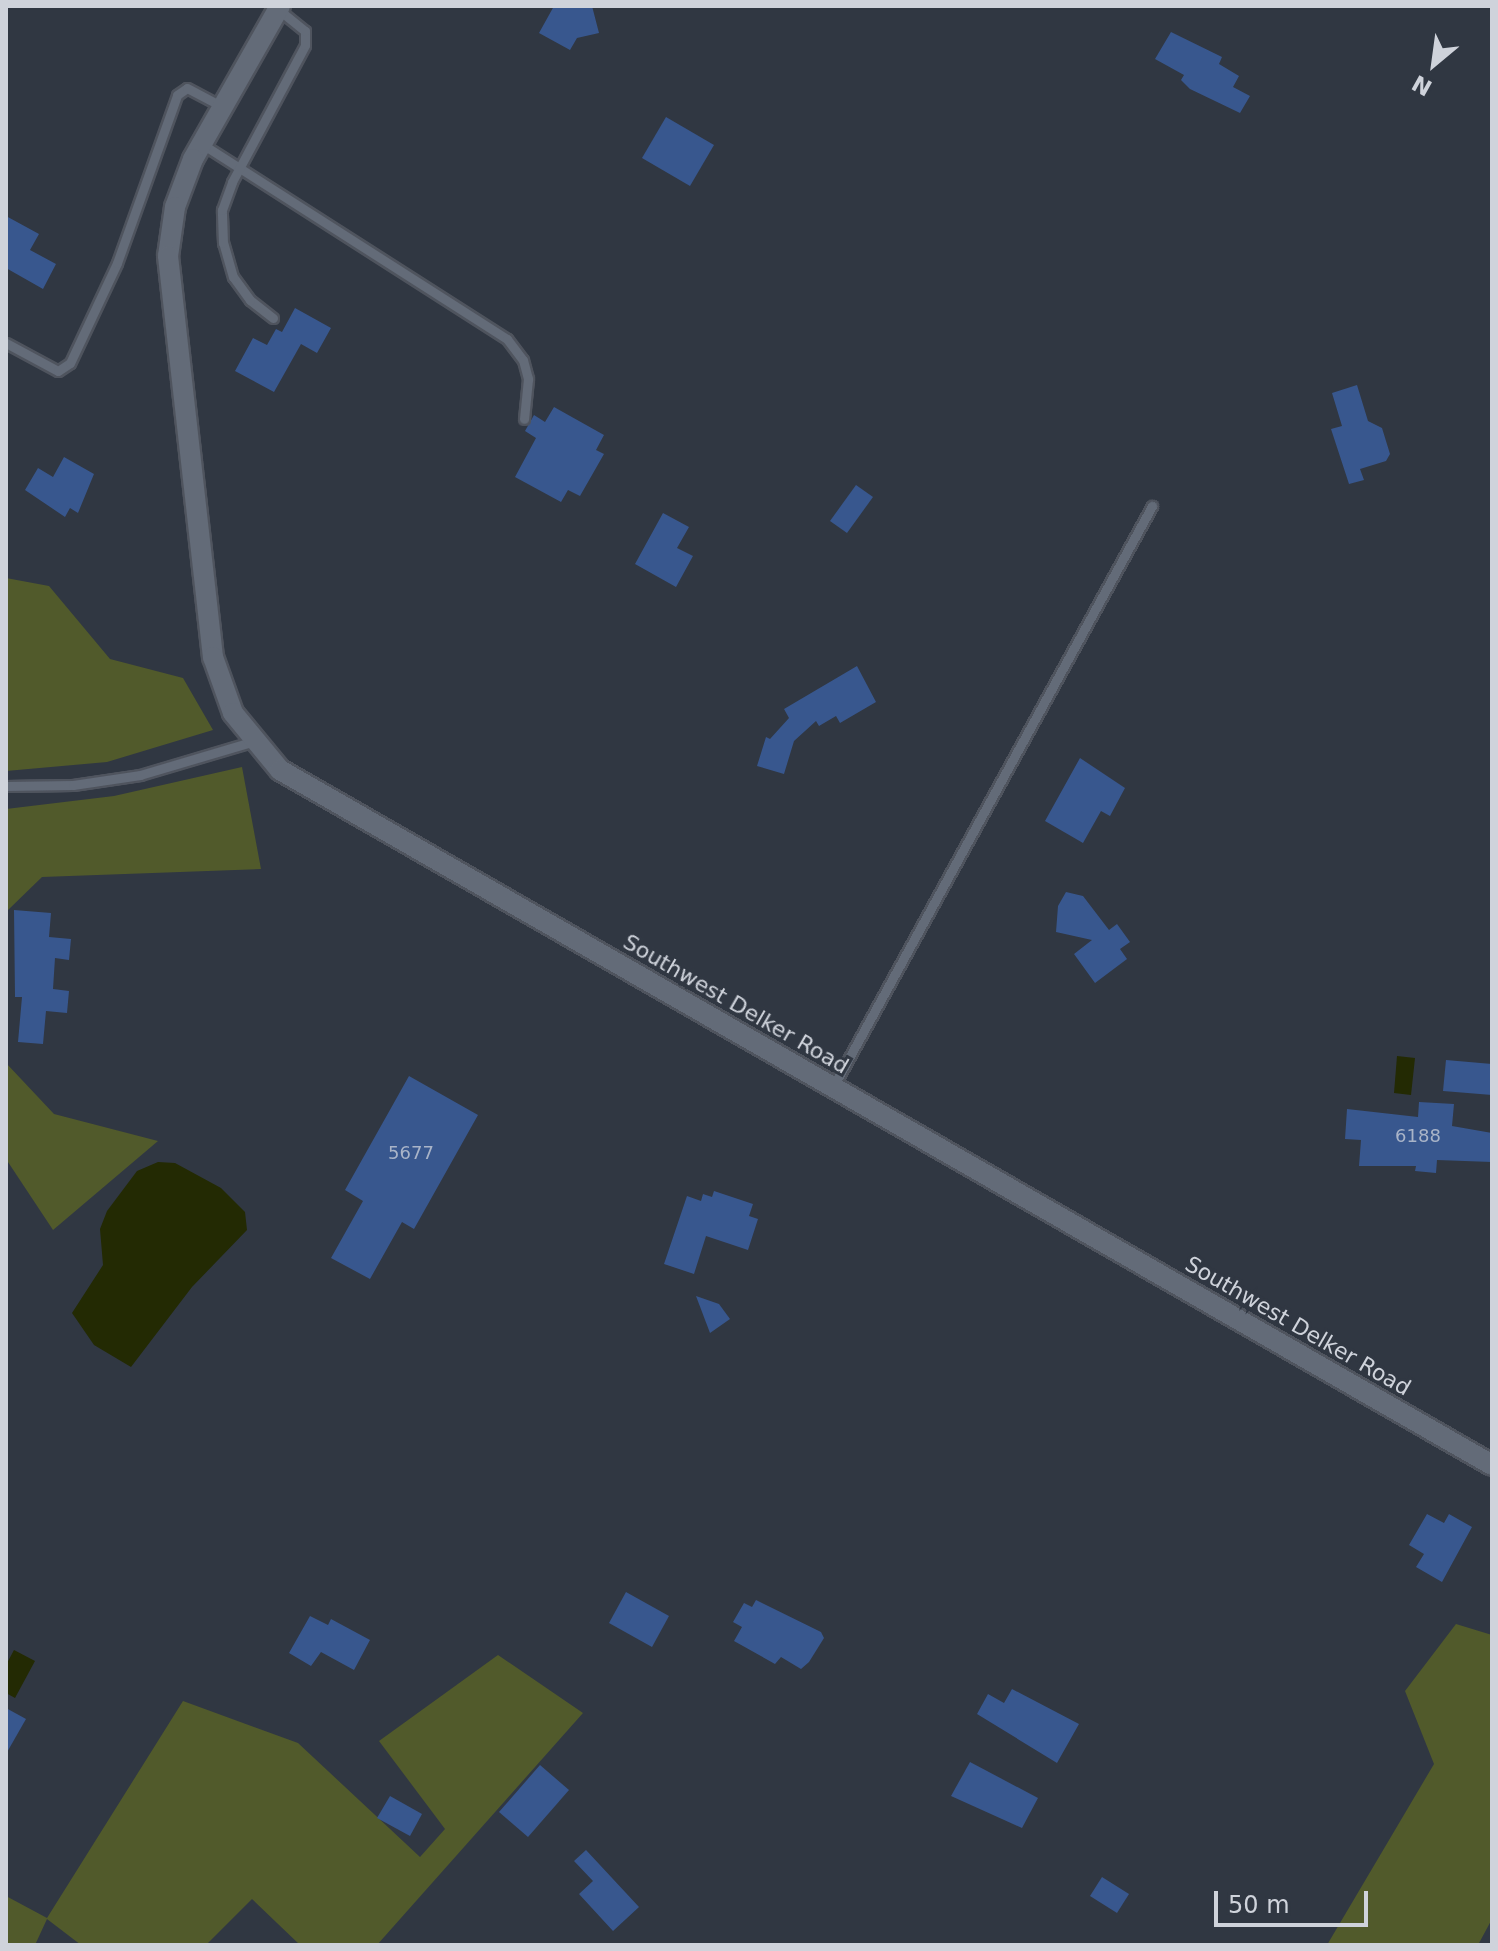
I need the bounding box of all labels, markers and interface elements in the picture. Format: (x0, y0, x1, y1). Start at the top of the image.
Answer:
north arrow (1394, 24, 1474, 104)
text: N (1408, 70, 1436, 101)
street label: Southwest Delker Road (619, 929, 853, 1079)
house number: 6188 (1395, 1125, 1441, 1147)
house number: 5677 (388, 1142, 434, 1164)
street label: Southwest Delker Road (1181, 1251, 1415, 1401)
scale bar (1218, 1875, 1372, 1925)
text: 50 m (1228, 1891, 1290, 1919)

